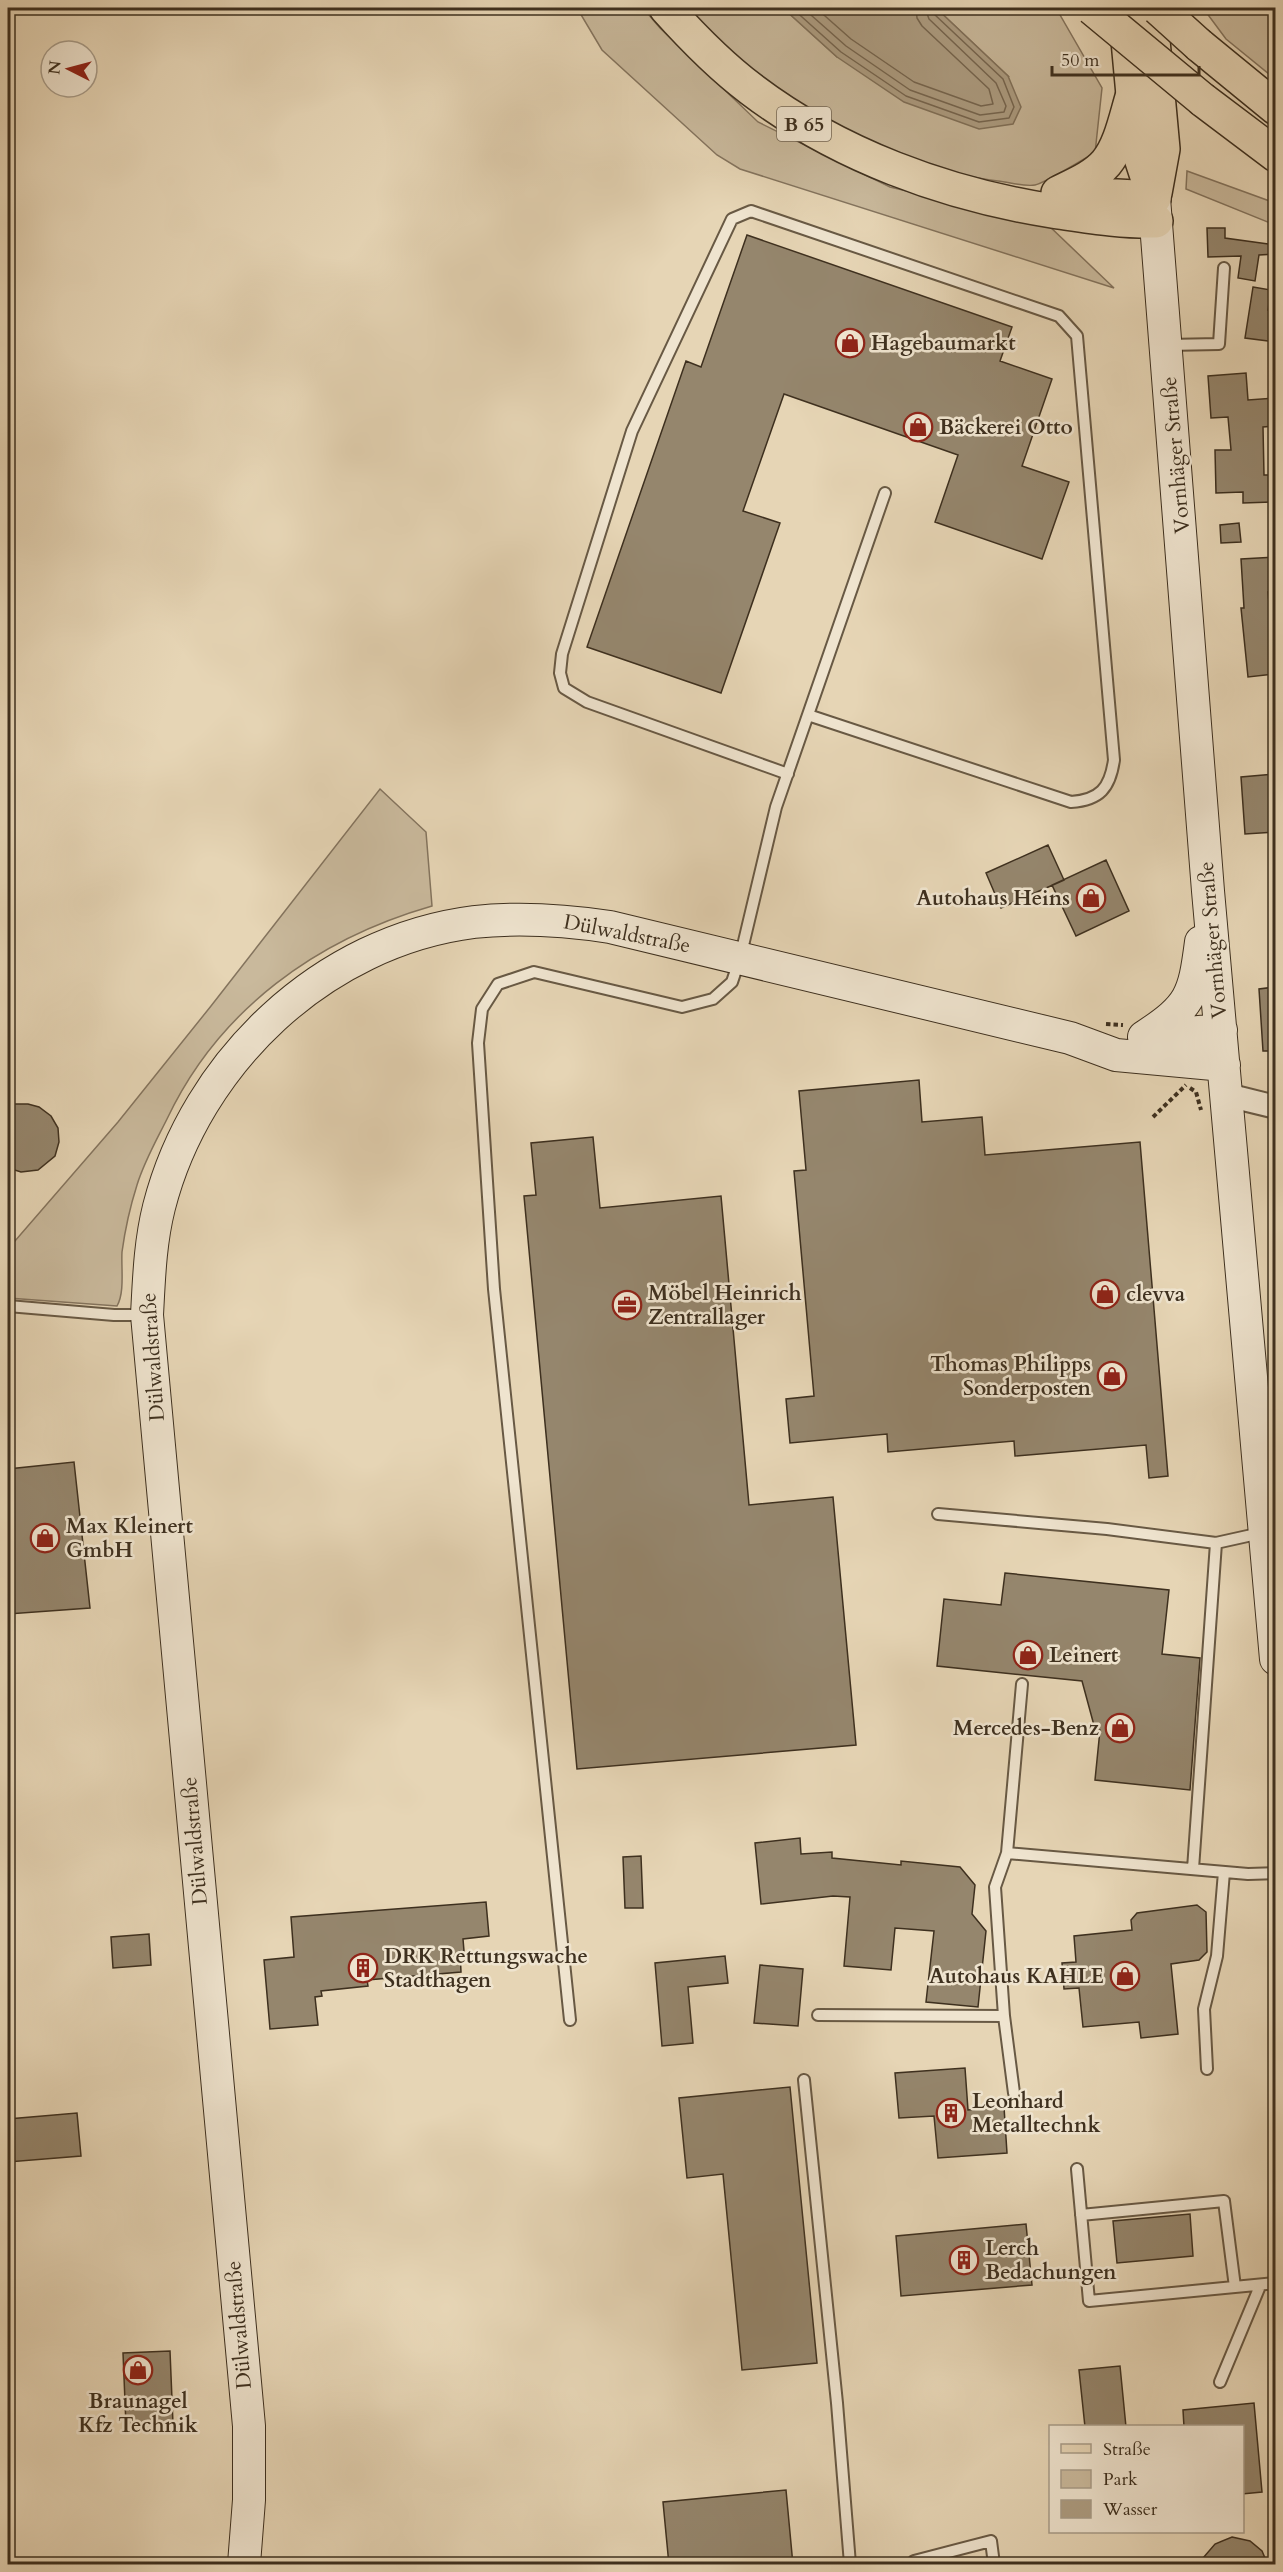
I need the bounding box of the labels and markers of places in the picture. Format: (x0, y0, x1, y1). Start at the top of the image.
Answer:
shop icon: Hagebaumarkt (834, 327, 866, 359)
place label: Hagebaumarkt (871, 329, 1016, 358)
shop icon: Bäckerei Otto (902, 411, 934, 443)
place label: Bäckerei Otto (939, 413, 1073, 442)
shop icon: Autohaus Heins (1075, 882, 1107, 914)
place label: Autohaus Heins (916, 884, 1070, 913)
shop icon: clevva (1089, 1278, 1121, 1310)
place label: Möbel Heinrich Zentrallager (648, 1279, 802, 1332)
place label: clevva (1126, 1280, 1186, 1309)
office icon: Möbel Heinrich Zentrallager (611, 1289, 643, 1321)
place label: Thomas Philipps Sonderposten (930, 1350, 1091, 1403)
shop icon: Thomas Philipps Sonderposten (1096, 1360, 1128, 1392)
place label: Max Kleinert GmbH (66, 1512, 194, 1565)
shop icon: Max Kleinert GmbH (29, 1522, 61, 1554)
shop icon: Leinert (1012, 1639, 1044, 1671)
place label: Leinert (1049, 1641, 1119, 1670)
shop icon: Mercedes-Benz (1104, 1712, 1136, 1744)
place label: Mercedes-Benz (953, 1714, 1100, 1743)
place label: DRK Rettungswache Stadthagen (384, 1942, 588, 1995)
building icon: DRK Rettungswache Stadthagen (347, 1952, 379, 1984)
shop icon: Autohaus KAHLE (1109, 1960, 1141, 1992)
place label: Autohaus KAHLE (929, 1962, 1104, 1991)
place label: Leonhard Metalltechnk (972, 2087, 1101, 2140)
building icon: Leonhard Metalltechnk (935, 2097, 967, 2129)
place label: Lerch Bedachungen (985, 2234, 1117, 2287)
building icon: Lerch Bedachungen (948, 2244, 980, 2276)
shop icon: Braunagel Kfz Technik (122, 2354, 154, 2386)
place label: Braunagel Kfz Technik (78, 2387, 198, 2440)

